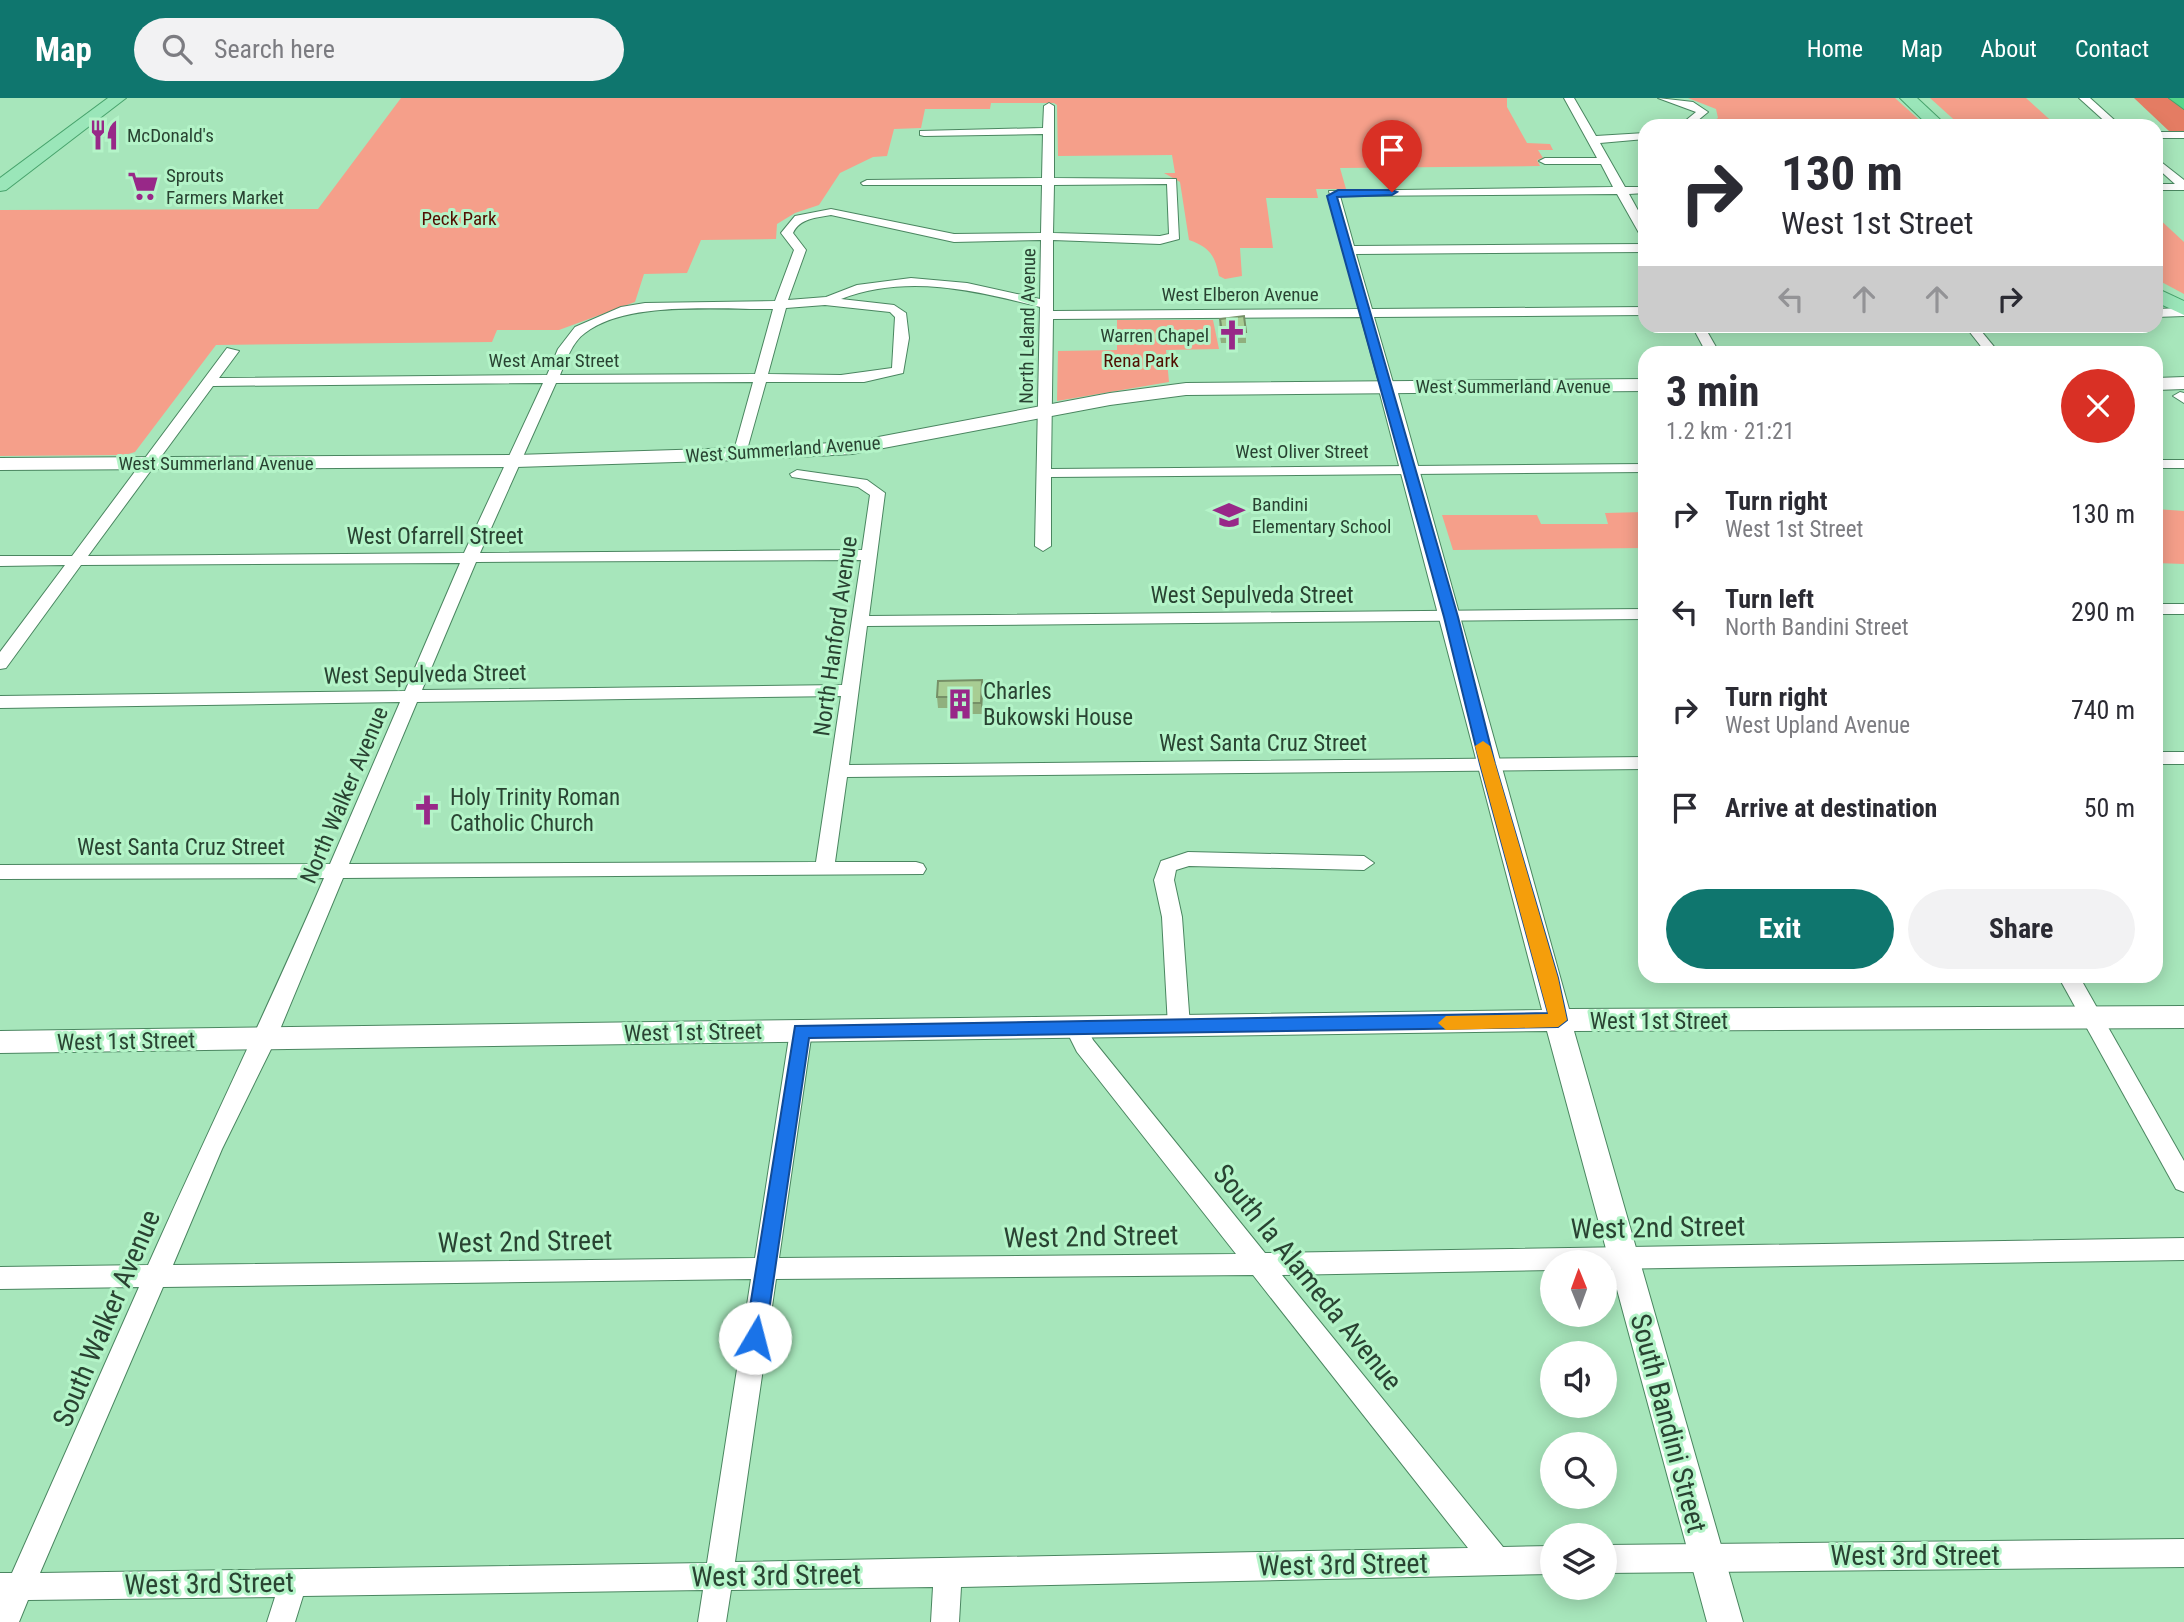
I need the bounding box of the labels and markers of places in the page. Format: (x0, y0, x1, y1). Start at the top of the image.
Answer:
restaurant icon: McDonald's (87, 118, 121, 152)
pin (1362, 120, 1422, 192)
place label: McDonald's (127, 124, 214, 147)
place label: Sprouts Farmers Market (166, 164, 284, 209)
supermarket icon: Sprouts Farmers Market (126, 169, 160, 203)
church icon: Warren Chapel (1215, 318, 1249, 352)
place label: Warren Chapel (1100, 324, 1209, 347)
place label: Bandini Elementary School (1252, 493, 1391, 538)
school or university icon: Bandini Elementary School (1212, 498, 1246, 532)
place label: Charles Bukowski House (983, 678, 1133, 731)
building icon: Charles Bukowski House (943, 687, 977, 721)
place label: Holy Trinity Roman Catholic Church (450, 784, 620, 837)
church icon: Holy Trinity Roman Catholic Church (410, 793, 444, 827)

